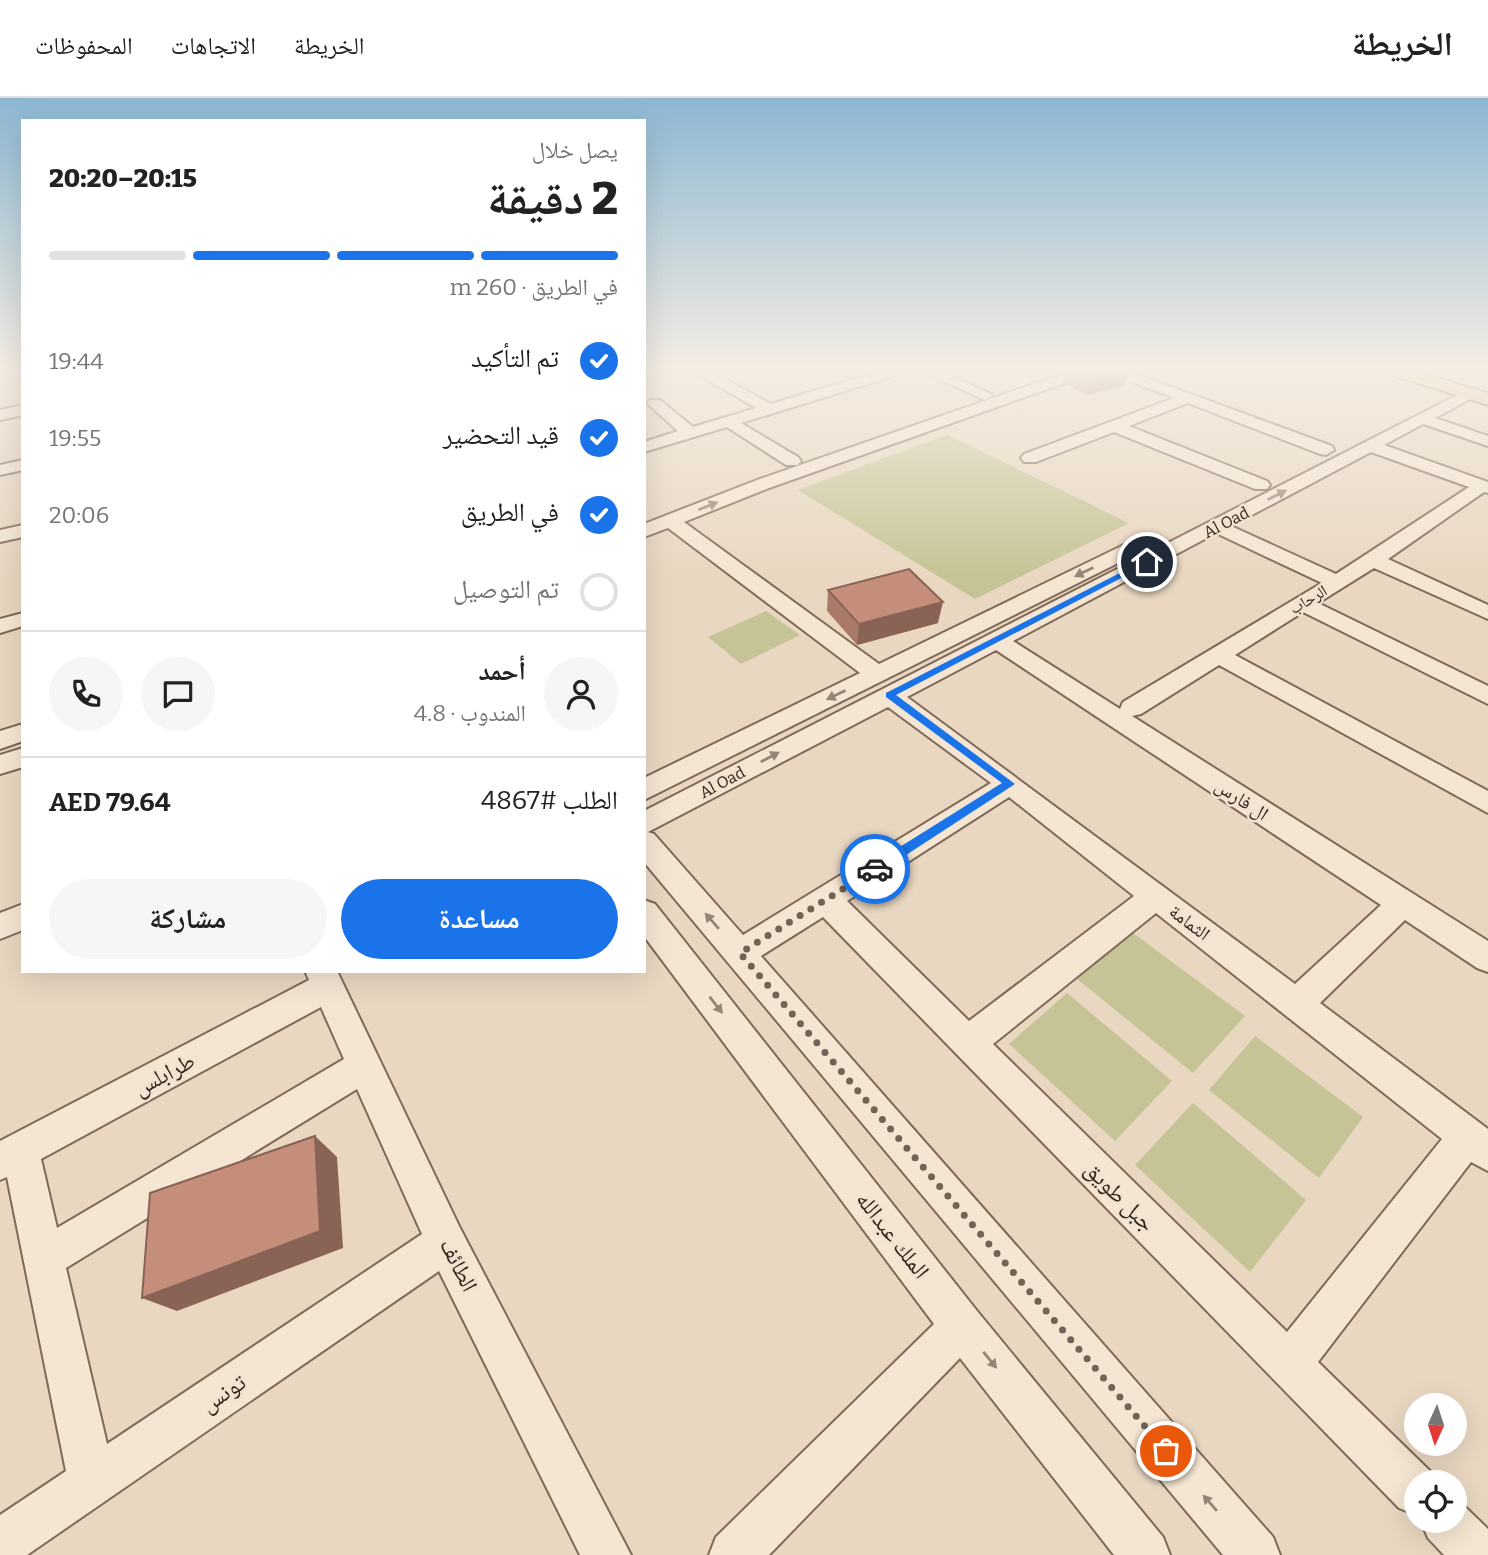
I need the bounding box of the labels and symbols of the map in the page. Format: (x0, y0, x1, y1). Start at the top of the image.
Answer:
one-way arrow (1267, 490, 1287, 502)
one-way arrow (697, 501, 718, 512)
street label: Al Oad (1200, 503, 1253, 542)
pin (1117, 532, 1177, 592)
one-way arrow (1074, 567, 1094, 578)
street label: الرحاب (1286, 581, 1330, 618)
one-way arrow (826, 689, 846, 700)
one-way arrow (760, 752, 780, 763)
street label: Al Oad (696, 762, 749, 802)
street label: ال فارس (1211, 774, 1273, 825)
courier (840, 834, 910, 904)
street label: الثمامة (1165, 900, 1215, 945)
one-way arrow (704, 912, 720, 930)
one-way arrow (708, 996, 723, 1014)
street label: طرابلس (129, 1046, 199, 1102)
street label: جبل طويق (1079, 1155, 1161, 1237)
street label: الملك عبدالله (850, 1186, 936, 1284)
street label: الطائف (434, 1234, 484, 1296)
one-way arrow (982, 1350, 997, 1368)
street label: تونس (195, 1368, 251, 1418)
north arrow (1404, 1393, 1466, 1456)
pin (1136, 1421, 1196, 1481)
one-way arrow (1202, 1494, 1218, 1512)

